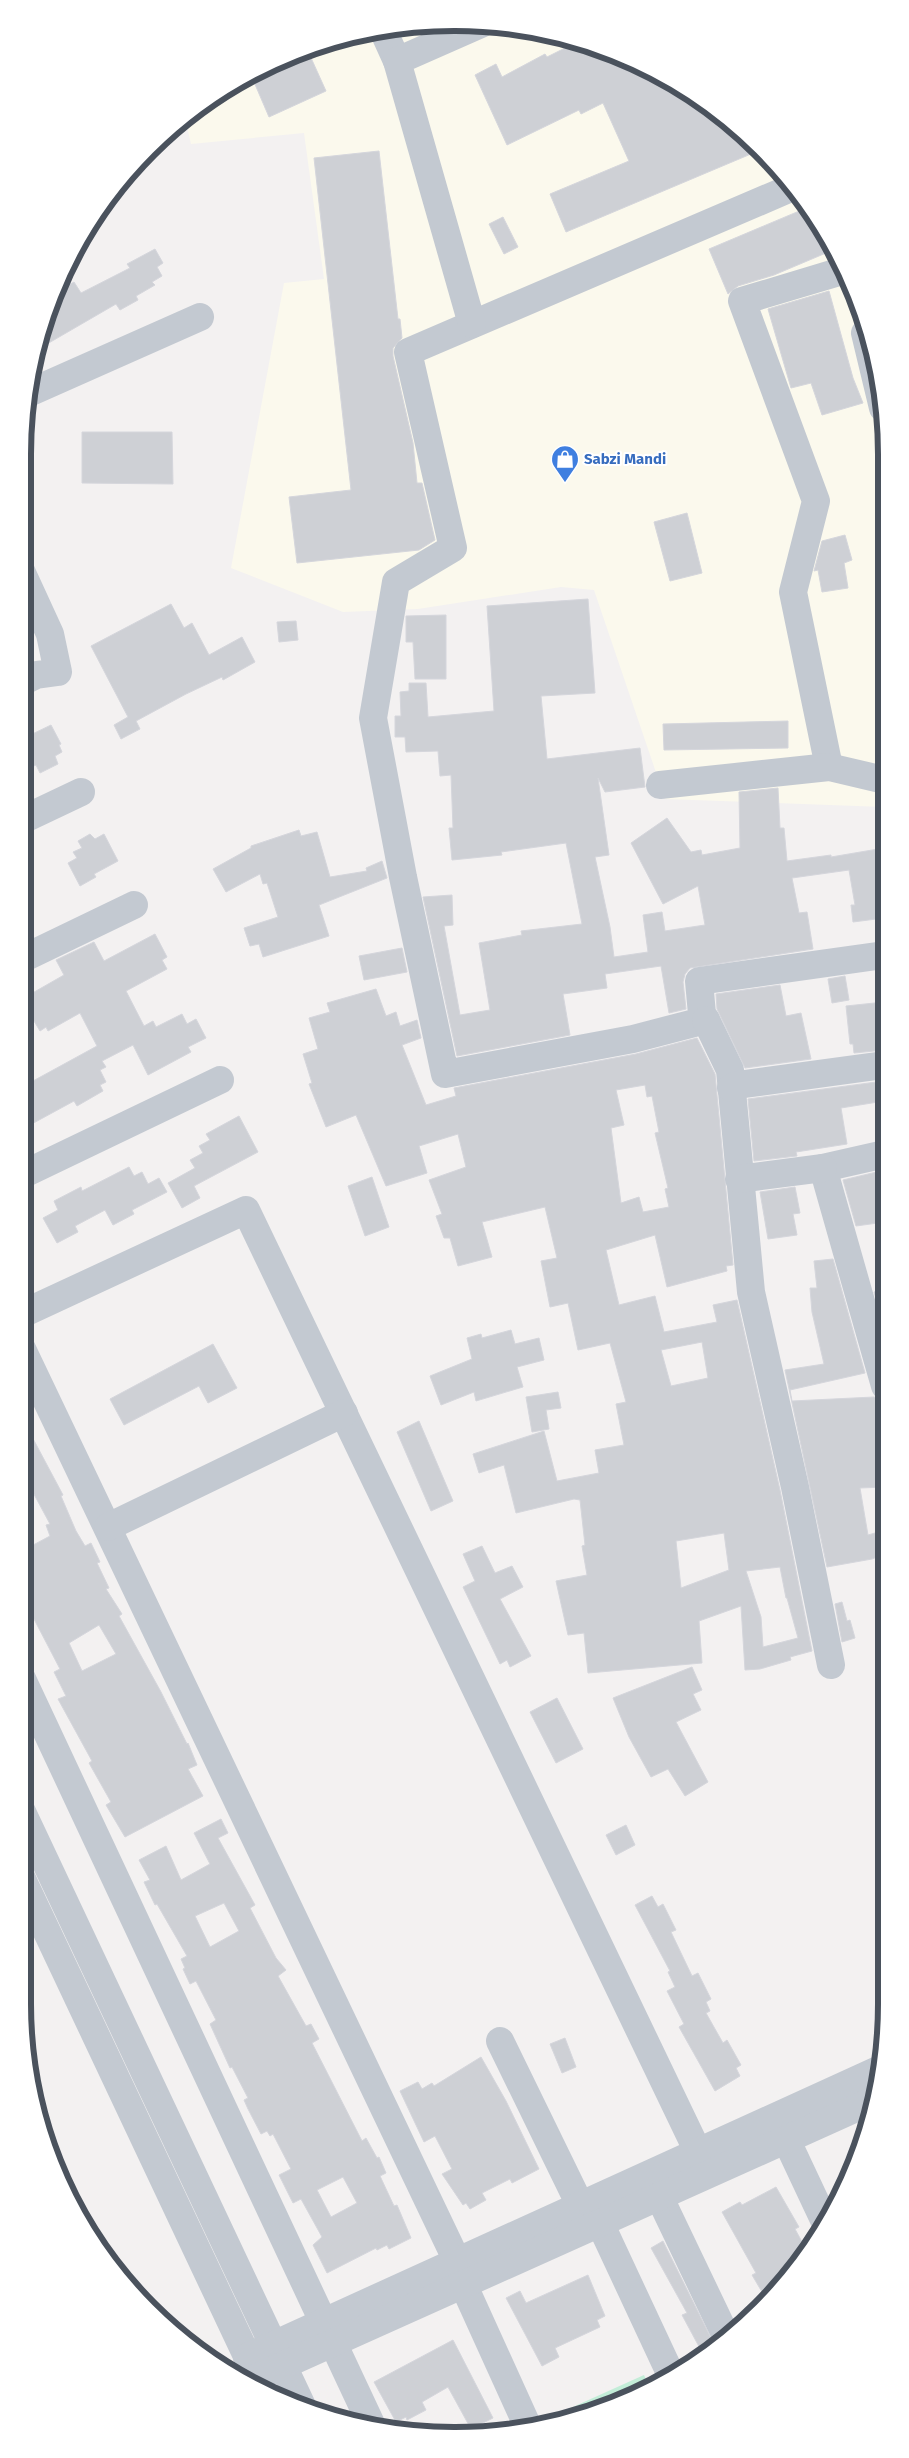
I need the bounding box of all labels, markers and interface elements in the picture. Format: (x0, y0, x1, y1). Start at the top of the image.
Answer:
shop icon: Sabzi Mandi (550, 444, 580, 483)
place label: Sabzi Mandi (584, 450, 666, 468)

